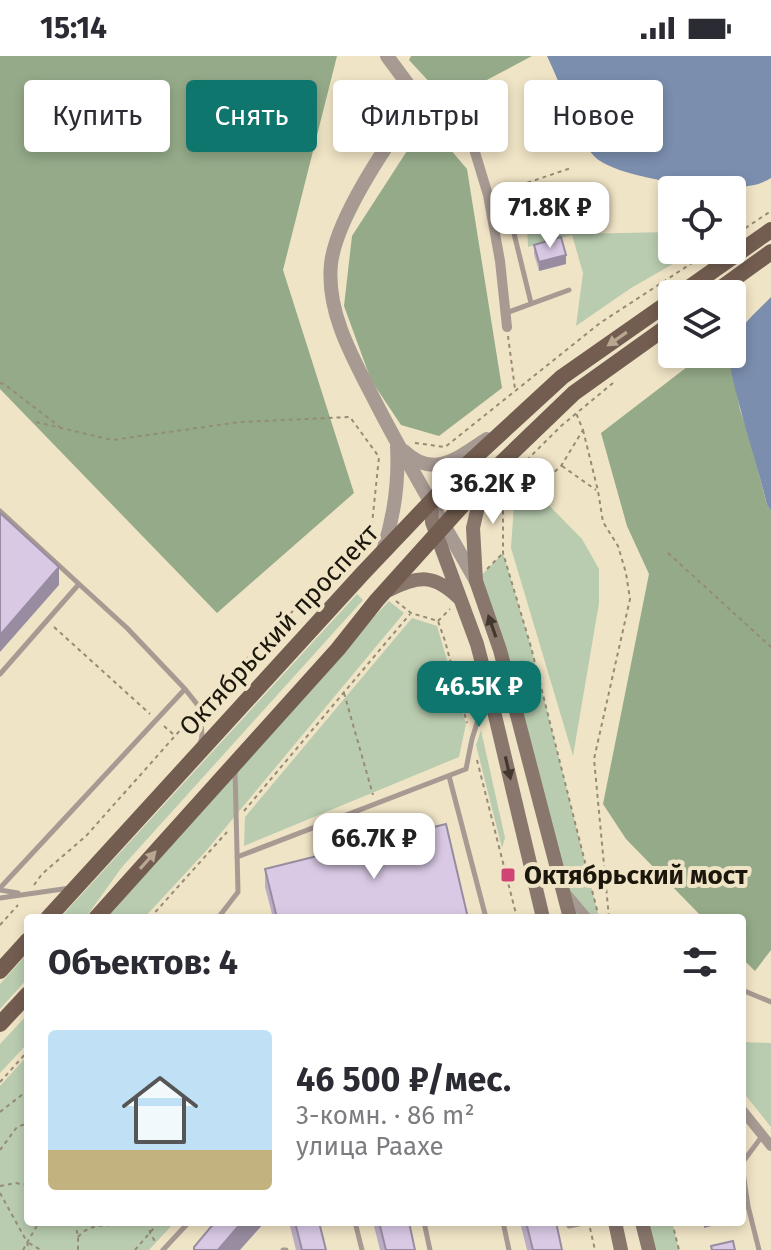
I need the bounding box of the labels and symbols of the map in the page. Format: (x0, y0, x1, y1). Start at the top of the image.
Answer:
pin: 71.8K ₽ (476, 182, 624, 250)
one-way arrow (607, 331, 628, 346)
pin: 36.2K ₽ (419, 458, 567, 526)
street label: Октябрьский проспект (173, 518, 385, 742)
one-way arrow (485, 614, 498, 638)
pin: 46.5K ₽ (405, 661, 553, 729)
one-way arrow (502, 756, 515, 781)
pin: 66.7K ₽ (300, 813, 448, 881)
one-way arrow (138, 850, 156, 869)
place label: Октябрьский мост (524, 860, 748, 891)
marker: Октябрьский мост (499, 866, 517, 884)

